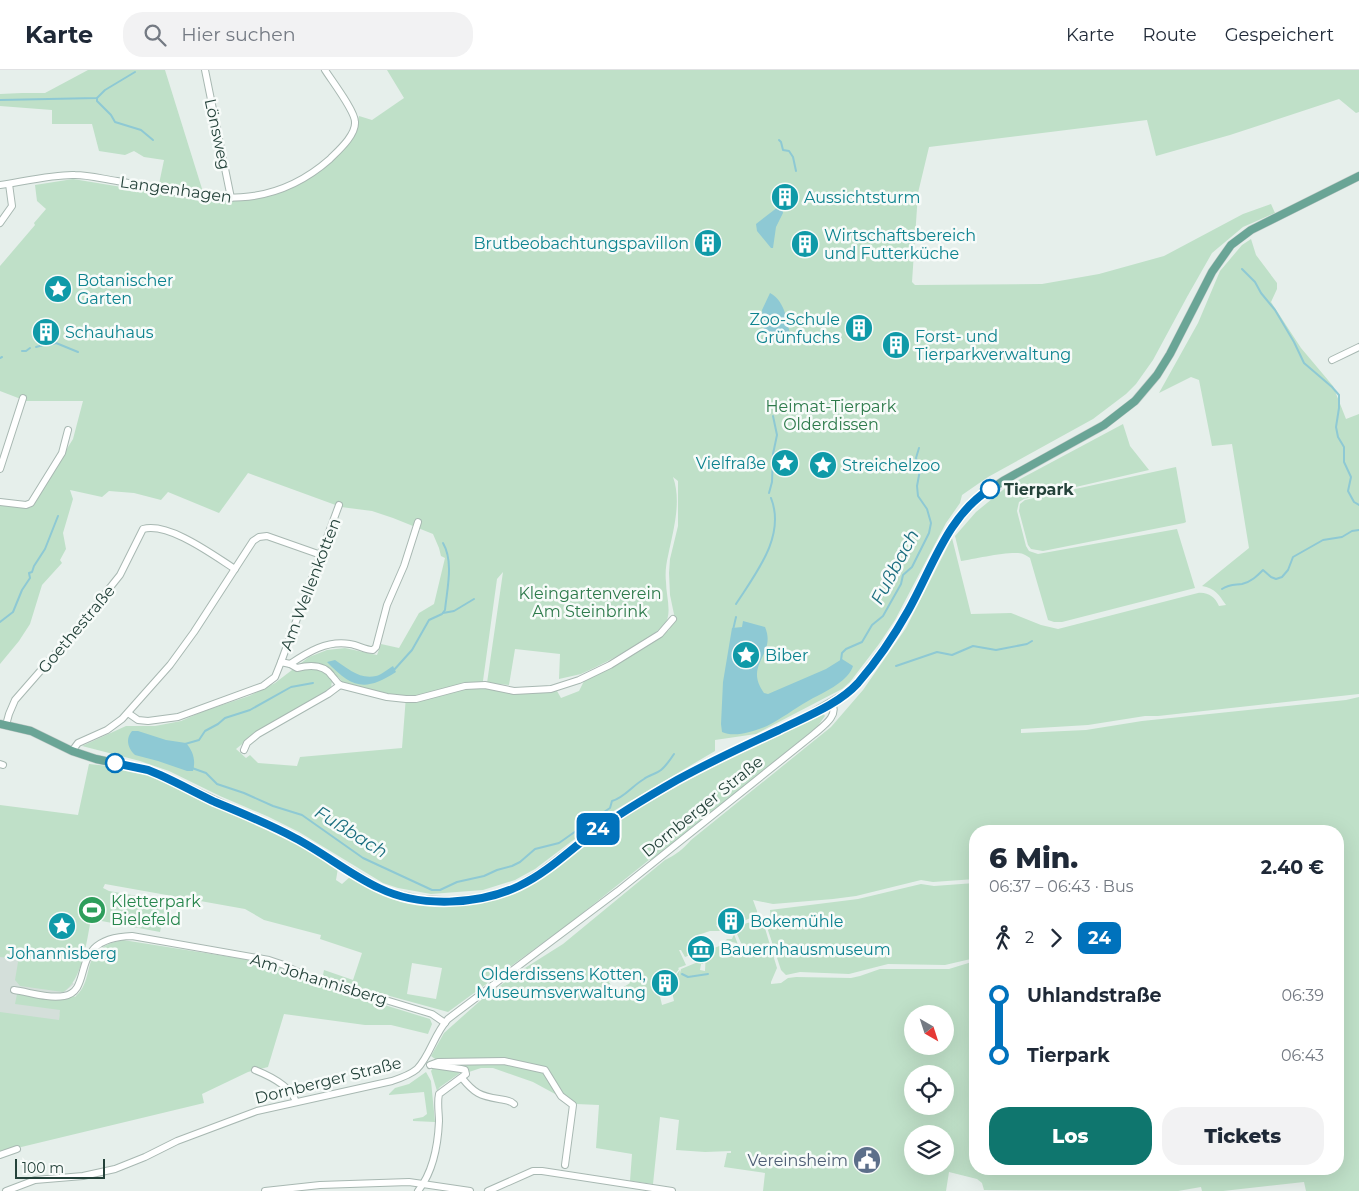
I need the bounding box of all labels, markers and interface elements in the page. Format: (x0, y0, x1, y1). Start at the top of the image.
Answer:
search box (123, 12, 473, 57)
text: Karte (25, 20, 93, 49)
icon: search (141, 21, 169, 49)
text: Hier suchen (181, 23, 296, 46)
text: Karte (1066, 24, 1114, 46)
text: Route (1142, 24, 1197, 46)
text: Gespeichert (1225, 24, 1334, 46)
street label: Lönsweg (201, 97, 234, 171)
street label: Langenhagen (119, 172, 233, 207)
building icon: Aussichtsturm (770, 182, 800, 212)
place label: Aussichtsturm (804, 188, 921, 207)
place label: Wirtschaftsbereich und Futterküche (824, 226, 976, 263)
building icon: Brutbeobachtungspavillon (693, 228, 723, 258)
building icon: Wirtschaftsbereich und Futterküche (790, 229, 820, 259)
place label: Brutbeobachtungspavillon (473, 234, 689, 253)
place label: Botanischer Garten (77, 271, 173, 308)
place icon: Botanischer Garten (43, 274, 73, 304)
place label: Zoo-Schule Grünfuchs (750, 310, 840, 347)
building icon: Zoo-Schule Grünfuchs (844, 313, 874, 343)
building icon: Schauhaus (31, 317, 61, 347)
place label: Schauhaus (65, 323, 154, 342)
place label: Forst- und Tierparkverwaltung (915, 327, 1071, 364)
building icon: Forst- und Tierparkverwaltung (881, 330, 911, 360)
park label: Heimat-Tierpark Olderdissen (766, 397, 897, 434)
place icon: Vielfraße (770, 448, 800, 478)
place icon: Streichelzoo (808, 450, 838, 480)
place label: Vielfraße (696, 454, 766, 473)
place label: Streichelzoo (842, 456, 940, 475)
marker: Tierpark (980, 479, 1000, 499)
place label: Tierpark (1004, 480, 1074, 499)
street label: Am Wellenkotten (276, 515, 345, 653)
water label: Fußbach (866, 526, 924, 608)
street label: Goethestraße (34, 582, 119, 677)
park label: Kleingartenverein Am Steinbrink (518, 584, 662, 621)
place icon: Biber (731, 640, 761, 670)
place label: Biber (765, 646, 808, 665)
street label: Dornberger Straße (638, 752, 767, 861)
unlabelled marker (105, 753, 125, 773)
water label: Fußbach (311, 801, 391, 863)
line badge: 24 (576, 813, 620, 845)
text: 24 (587, 818, 609, 840)
text: 6 Min. (989, 841, 1078, 875)
text: 2.40 € (1261, 856, 1324, 879)
text: 06:37 – 06:43 · Bus (989, 877, 1134, 896)
place label: Kletterpark Bielefeld (111, 892, 201, 929)
sports icon: Kletterpark Bielefeld (77, 895, 107, 925)
building icon: Bokemühle (716, 906, 746, 936)
place icon: Johannisberg (47, 911, 77, 941)
place label: Bokemühle (750, 912, 844, 931)
icon: walk (989, 924, 1017, 952)
icon: forward (1042, 924, 1070, 952)
text: 24 (1088, 927, 1111, 949)
text: 2 (1025, 928, 1034, 947)
museum icon: Bauernhausmuseum (686, 934, 716, 964)
place label: Bauernhausmuseum (720, 940, 891, 959)
place label: Johannisberg (6, 944, 117, 963)
street label: Am Johannisberg (248, 950, 390, 1009)
place label: Olderdissens Kotten, Museumsverwaltung (476, 965, 646, 1002)
building icon: Olderdissens Kotten, Museumsverwaltung (650, 968, 680, 998)
text: Uhlandstraße (1027, 984, 1162, 1007)
text: 06:39 (1282, 986, 1324, 1005)
north arrow (904, 1005, 954, 1055)
map controls (904, 1005, 954, 1175)
text: Tierpark (1027, 1044, 1110, 1067)
text: 06:43 (1281, 1046, 1324, 1065)
street label: Dornberger Straße (253, 1053, 403, 1108)
button: locate (904, 1065, 954, 1115)
button: Los (989, 1107, 1152, 1165)
button: Tickets (1162, 1107, 1324, 1165)
button: layers (904, 1125, 954, 1175)
public building icon: Vereinsheim (852, 1145, 882, 1175)
place label: Vereinsheim (747, 1151, 848, 1170)
scale bar (15, 1156, 105, 1179)
text: 100 m (22, 1159, 64, 1177)

